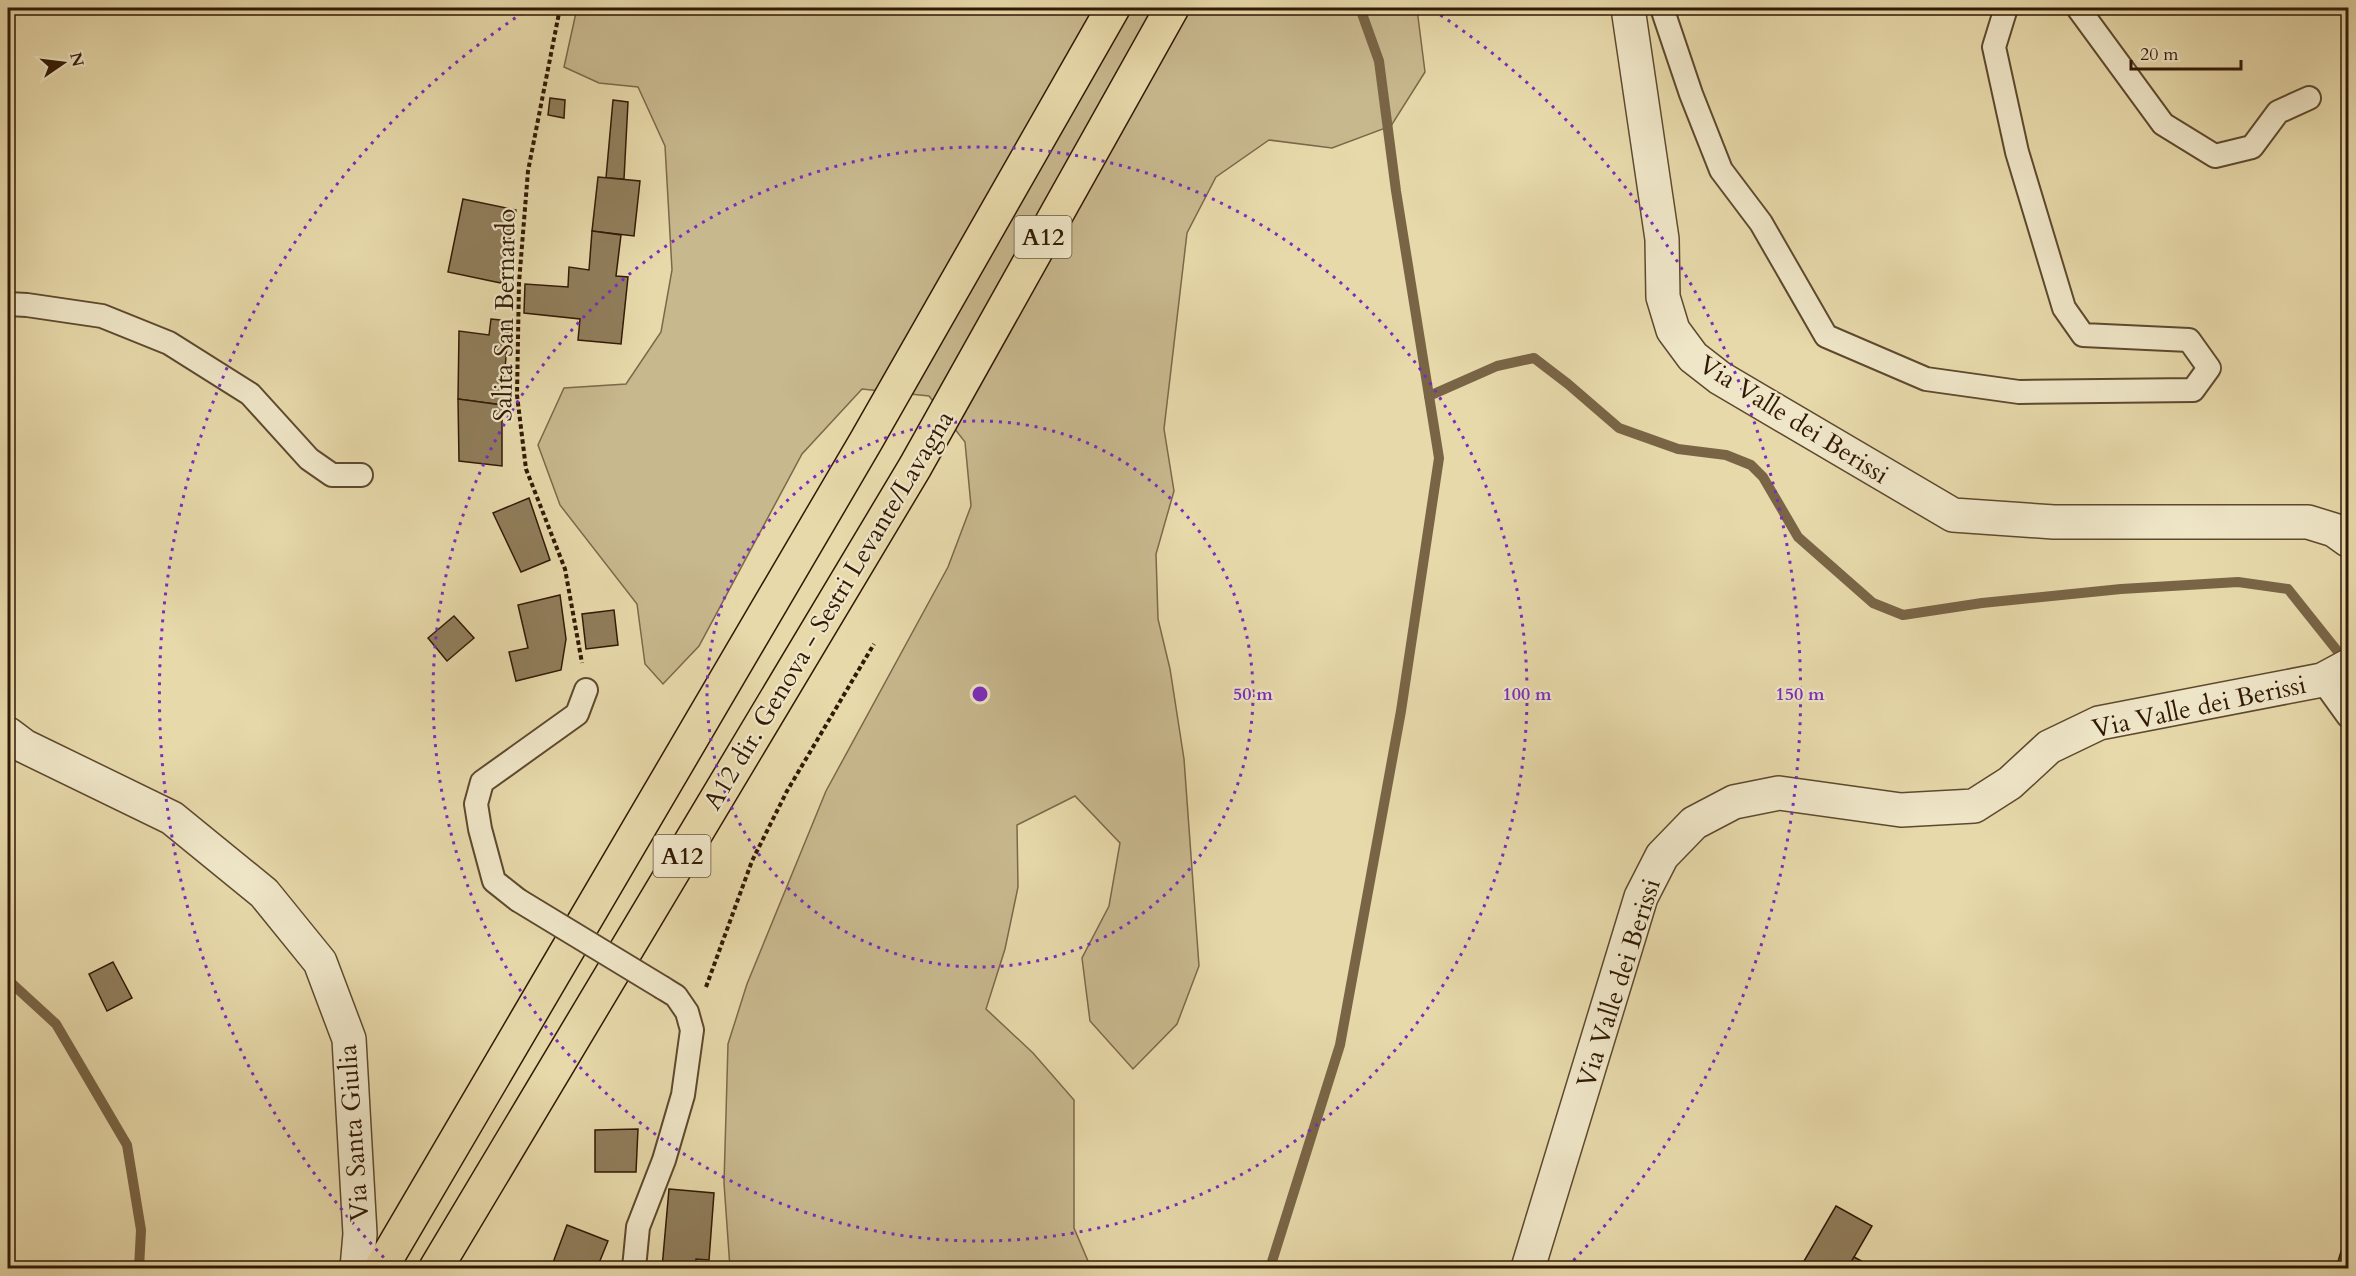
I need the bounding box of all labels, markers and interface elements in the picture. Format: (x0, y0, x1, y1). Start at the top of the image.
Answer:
north arrow (33, 33, 93, 93)
scale bar (2131, 33, 2240, 71)
text: 20 m (2140, 42, 2179, 67)
text: N (64, 50, 89, 69)
street label: Salita San Bernardo (485, 208, 524, 422)
road number: A12 (1014, 216, 1072, 258)
street label: Via Valle dei Berissi (1692, 347, 1895, 492)
street label: A12 dir. Genova - Sestri Levante/Lavagna (695, 404, 962, 816)
street label: Via Valle dei Berissi (2089, 667, 2309, 746)
text: 50 m (1233, 682, 1273, 707)
text: 100 m (1502, 682, 1552, 707)
text: 150 m (1775, 682, 1825, 707)
centre of rings (970, 684, 990, 704)
road number: A12 (654, 835, 710, 877)
street label: Via Valle dei Berissi (1568, 874, 1669, 1092)
street label: Via Santa Giulia (330, 1043, 377, 1223)

